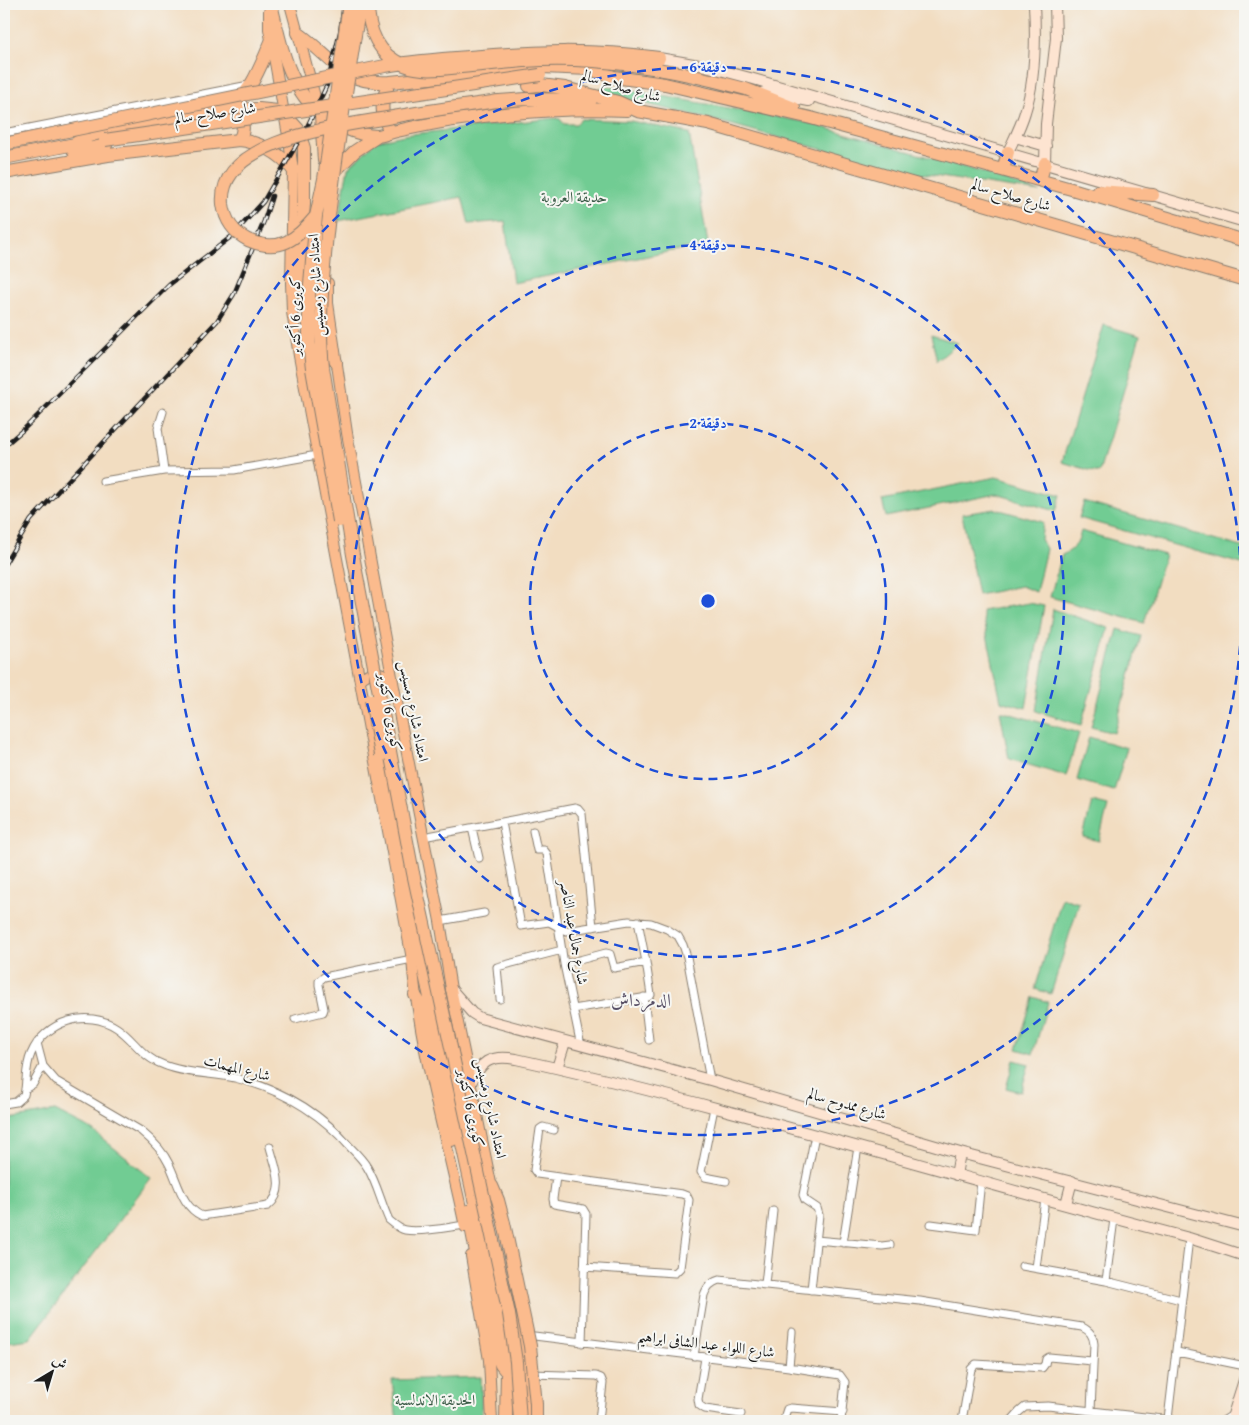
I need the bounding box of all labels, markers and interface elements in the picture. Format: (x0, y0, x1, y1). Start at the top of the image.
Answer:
text: 6 دقيقة (689, 56, 727, 77)
street label: شارع صلاح سالم (578, 64, 663, 110)
street label: شارع صلاح سالم (173, 96, 257, 132)
street label: شارع صلاح سالم (968, 173, 1053, 219)
park label: حديقة العروبة (541, 186, 607, 207)
street label: امتداد شارع رمسيس (302, 233, 332, 337)
text: 4 دقيقة (689, 234, 727, 255)
street label: كوبرى 6 أكتوبر (284, 276, 305, 358)
text: 2 دقيقة (689, 412, 727, 433)
centre of rings (699, 592, 717, 610)
street label: امتداد شارع رمسيس (391, 659, 435, 764)
street label: كوبرى 6 أكتوبر (373, 669, 408, 753)
street label: شارع جمال عبد الناصر (552, 876, 594, 987)
district label: الدمرداش (611, 986, 671, 1013)
street label: شارع المهمات (201, 1049, 273, 1089)
street label: امتداد شارع رمسيس (468, 1056, 512, 1161)
street label: كوبرى 6 أكتوبر (453, 1065, 490, 1149)
street label: شارع ممدوح سالم (804, 1082, 889, 1128)
street label: شارع اللواء عبد الشافى ابراهيم (636, 1325, 776, 1367)
north arrow (28, 1348, 78, 1398)
text: ش (48, 1350, 72, 1374)
park label: الحديقة الاندلسية (395, 1389, 475, 1410)

